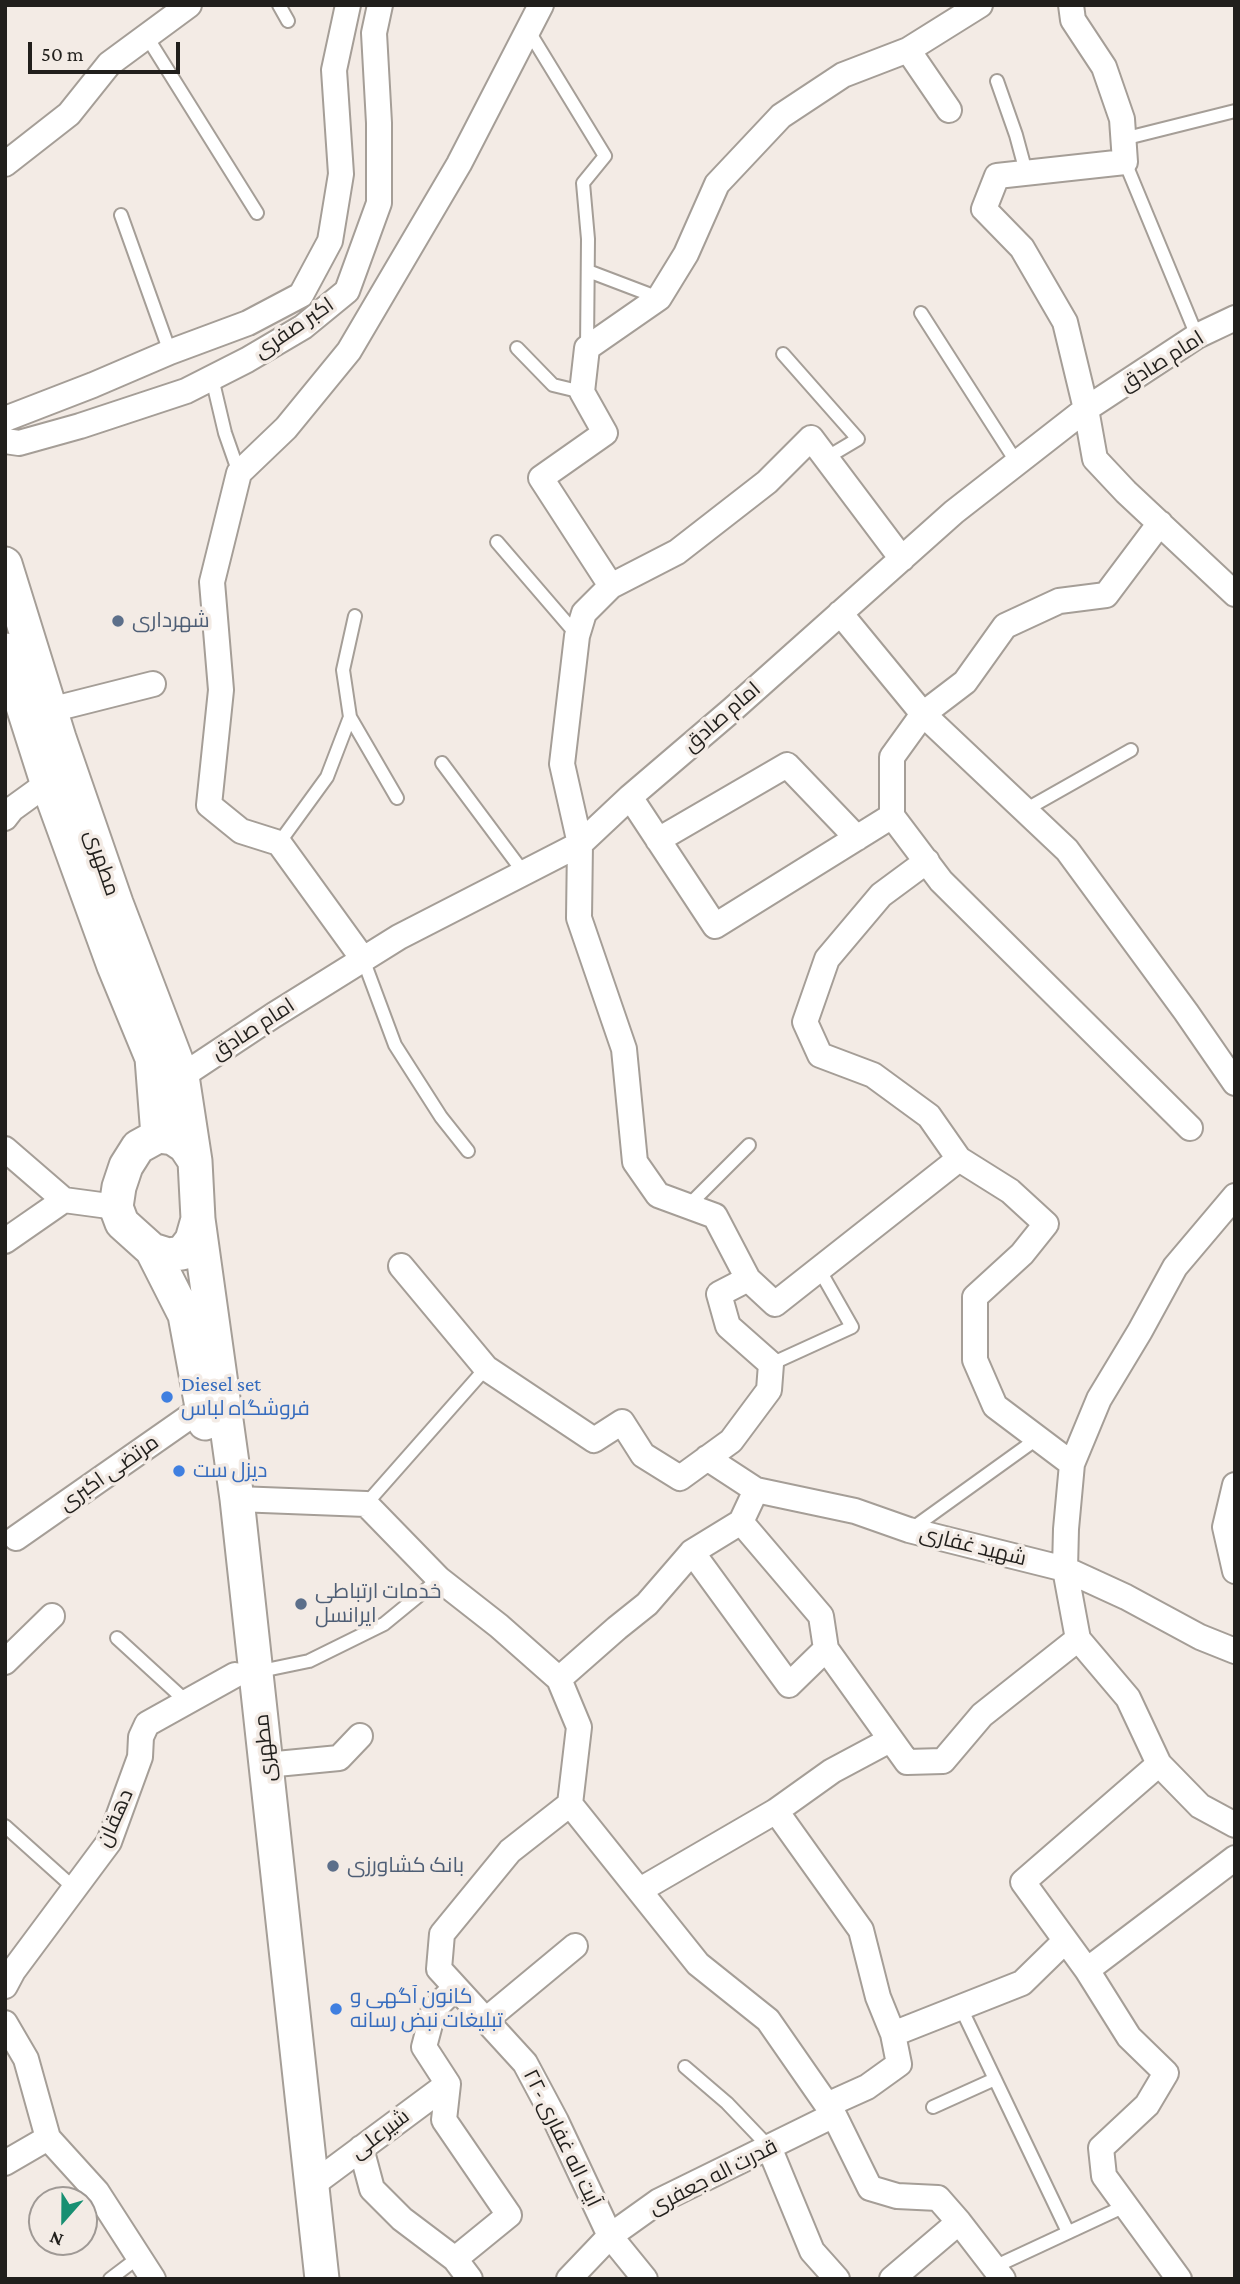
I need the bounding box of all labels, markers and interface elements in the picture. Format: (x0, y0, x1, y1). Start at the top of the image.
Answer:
scale bar (32, 28, 184, 72)
text: 50 m (41, 42, 84, 66)
street label: اکبر صفری (249, 292, 339, 364)
street label: امام صادق (1115, 325, 1209, 397)
place label: شهرداری (132, 608, 210, 634)
marker: شهرداری (110, 613, 126, 629)
street label: امام صادق (678, 677, 766, 757)
street label: مطهری (79, 827, 125, 899)
street label: امام صادق (207, 993, 299, 1065)
place label: Diesel set فروشگاه لباس (181, 1372, 310, 1422)
marker: Diesel set فروشگاه لباس (159, 1389, 175, 1405)
street label: مرتضی اکبری (54, 1429, 164, 1517)
place label: دیزل ست (193, 1458, 267, 1484)
marker: دیزل ست (171, 1463, 187, 1479)
street label: شهید غفاری (917, 1521, 1029, 1571)
place label: خدمات ارتباطی ایرانسل (315, 1579, 441, 1629)
marker: خدمات ارتباطی ایرانسل (293, 1596, 309, 1612)
street label: مطهری (249, 1713, 281, 1783)
street label: دهقان (91, 1785, 139, 1851)
place label: بانک کشاورزی (347, 1853, 464, 1879)
marker: بانک کشاورزی (325, 1858, 341, 1874)
place label: کانون آگهی و تبلیغات نبض رسانه (350, 1984, 503, 2034)
marker: کانون آگهی و تبلیغات نبض رسانه (328, 2001, 344, 2017)
street label: ۲۲- آیت اله غفاری (518, 2065, 606, 2211)
street label: شیرعلی (346, 2104, 414, 2164)
street label: قدرت اله جعفری (644, 2134, 782, 2220)
north arrow (28, 2186, 98, 2256)
text: N (46, 2227, 66, 2251)

